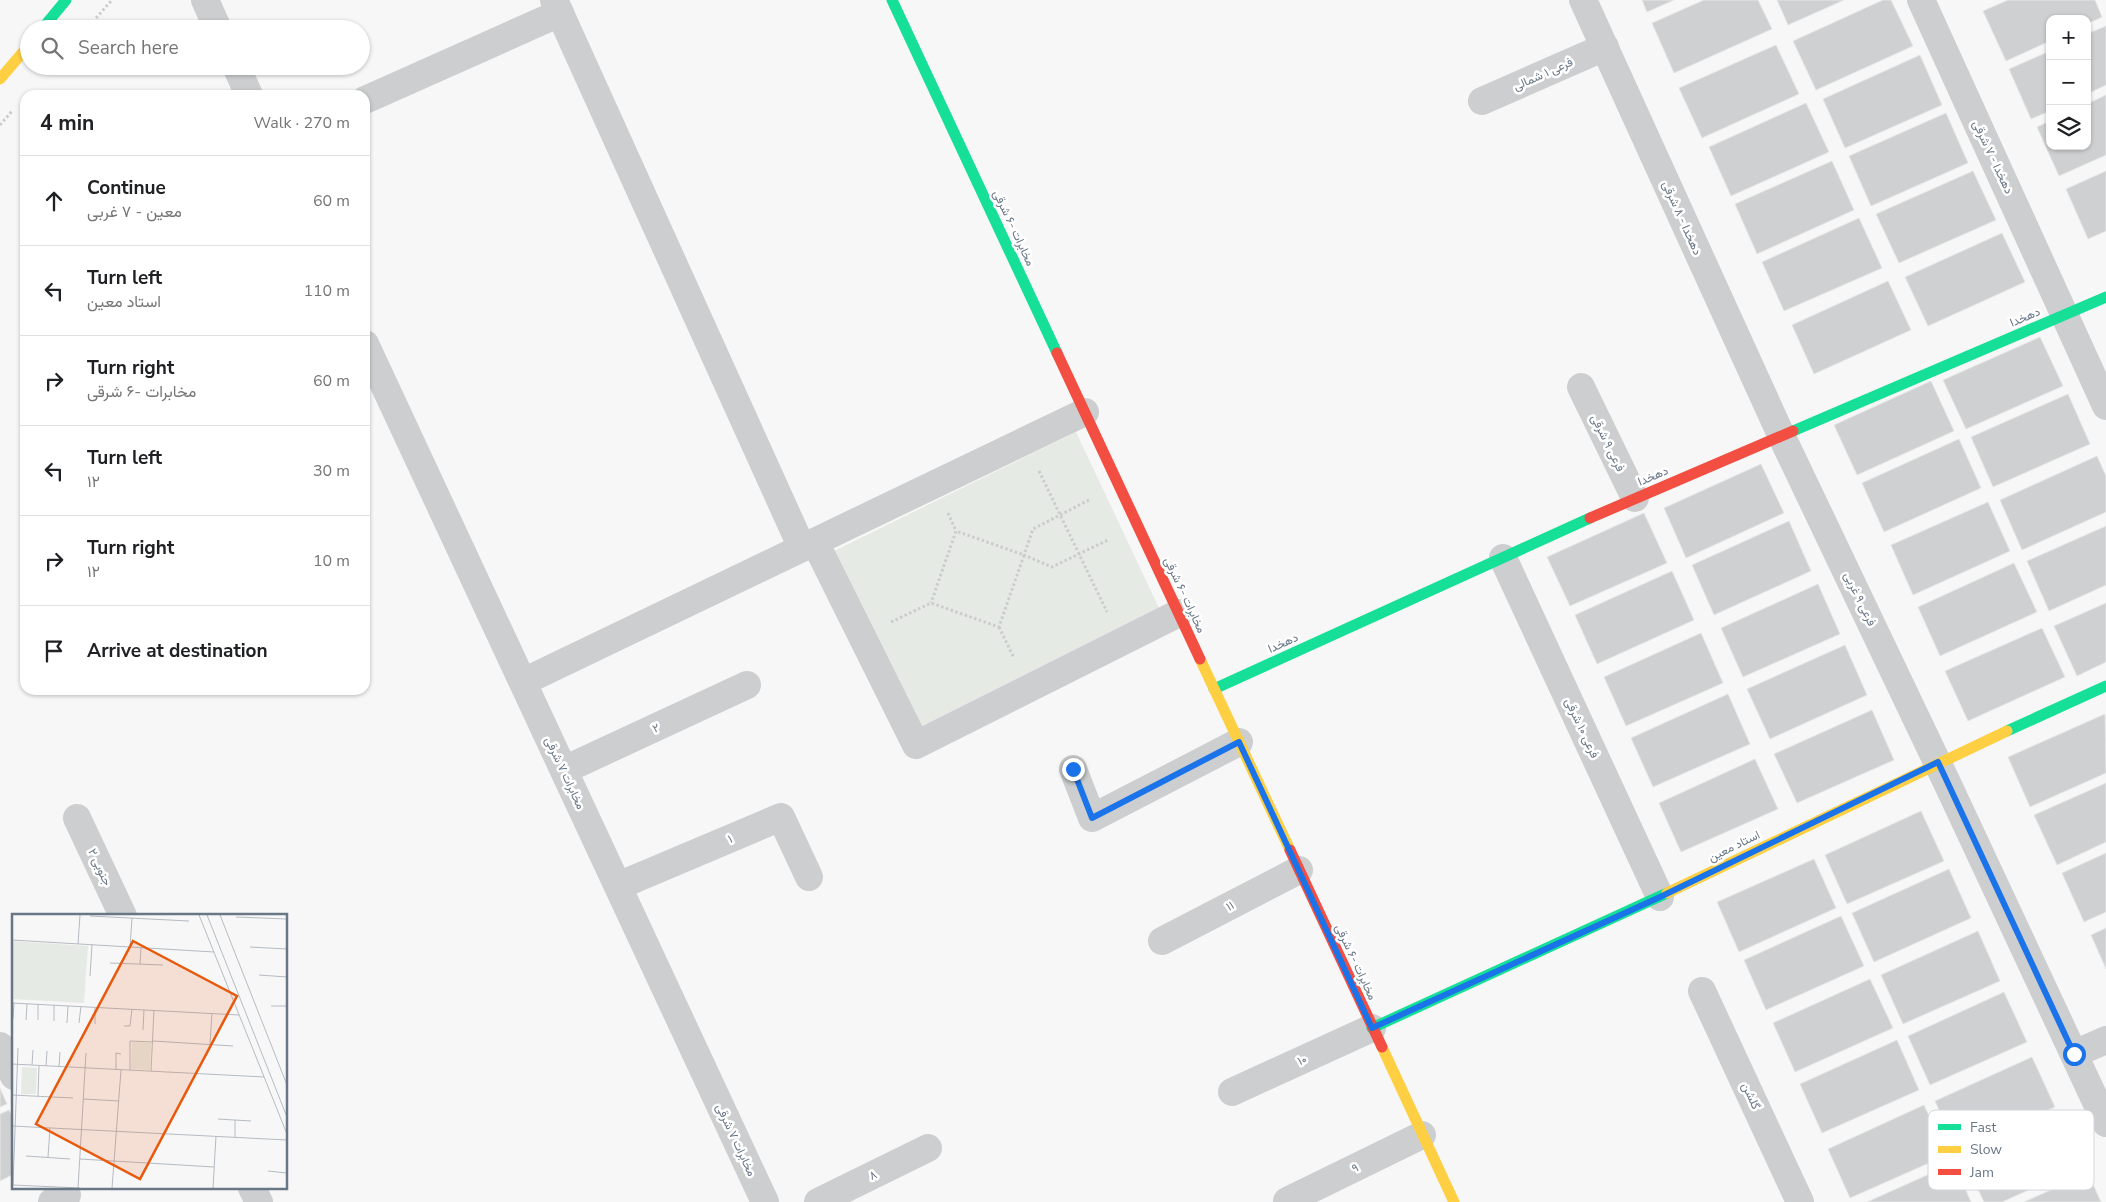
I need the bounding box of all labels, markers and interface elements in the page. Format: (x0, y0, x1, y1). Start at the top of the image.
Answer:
map controls (2046, 15, 2091, 150)
button: + (2046, 15, 2091, 60)
search box (20, 20, 370, 75)
icon: search (38, 34, 66, 62)
text: Search here (78, 35, 179, 61)
street label: فرعی ۱ شمالی (1511, 54, 1575, 94)
button: − (2046, 60, 2091, 105)
button: layers (2046, 105, 2091, 150)
text: 4 min (40, 109, 94, 137)
text: Walk · 270 m (254, 112, 350, 134)
street label: دهخدا - ۷ شرقی (1969, 118, 2017, 197)
text: Continue (87, 175, 166, 201)
street label: دهخدا - ۸ شرقی (1659, 178, 1706, 258)
icon: ahead (40, 187, 68, 215)
street label: مخابرات -۶ شرقی (989, 187, 1039, 269)
text: 60 m (313, 190, 350, 212)
text: معین - ۷ غربی (87, 201, 182, 223)
text: Turn left (87, 265, 162, 291)
icon: left (40, 277, 68, 305)
text: 110 m (303, 280, 350, 302)
text: استاد معین (87, 291, 161, 313)
street label: دهخدا (2007, 303, 2043, 331)
text: Turn right (87, 355, 174, 381)
icon: right (40, 367, 68, 395)
text: 60 m (313, 370, 350, 392)
text: مخابرات -۶ شرقی (87, 381, 196, 403)
street label: فرعی ۹ شرقی (1587, 412, 1629, 474)
text: Turn left (87, 445, 162, 471)
icon: left (40, 457, 68, 485)
text: 30 m (313, 460, 350, 482)
street label: دهخدا (1635, 462, 1671, 490)
text: ۱۲ (87, 471, 100, 493)
text: Turn right (87, 535, 174, 561)
icon: right (40, 547, 68, 575)
text: 10 m (313, 550, 350, 572)
street label: مخابرات -۶ شرقی (1160, 554, 1210, 636)
text: ۱۲ (87, 561, 100, 583)
street label: فرعی ۹ غربی (1840, 569, 1880, 629)
street label: دهخدا (1265, 629, 1301, 657)
icon: arrive (40, 637, 68, 665)
text: Arrive at destination (87, 638, 268, 664)
street label: فرعی ۱۰ شرقی (1561, 695, 1603, 761)
street label: ۲ (650, 719, 662, 737)
street label: مخابرات ۷ شرقی (541, 734, 589, 812)
route end (1062, 758, 1085, 781)
street label: استاد معین (1706, 827, 1762, 865)
street label: ۱ (725, 831, 735, 847)
street label: ۲ جنوبی (84, 846, 116, 888)
street label: ۱۱ (1223, 897, 1237, 915)
inset map (12, 914, 288, 1190)
street label: مخابرات -۶ شرقی (1331, 921, 1381, 1003)
route start (2063, 1043, 2086, 1066)
street label: ۱۰ (1295, 1051, 1309, 1069)
street label: گلشن (1738, 1080, 1764, 1112)
street label: مخابرات ۷ شرقی (712, 1101, 760, 1179)
legend (1928, 1110, 2094, 1190)
text: Fast (1970, 1118, 1996, 1137)
text: Slow (1970, 1140, 2002, 1159)
street label: ۹ (1349, 1160, 1361, 1176)
text: Jam (1969, 1163, 1994, 1182)
street label: ۸ (866, 1166, 880, 1184)

